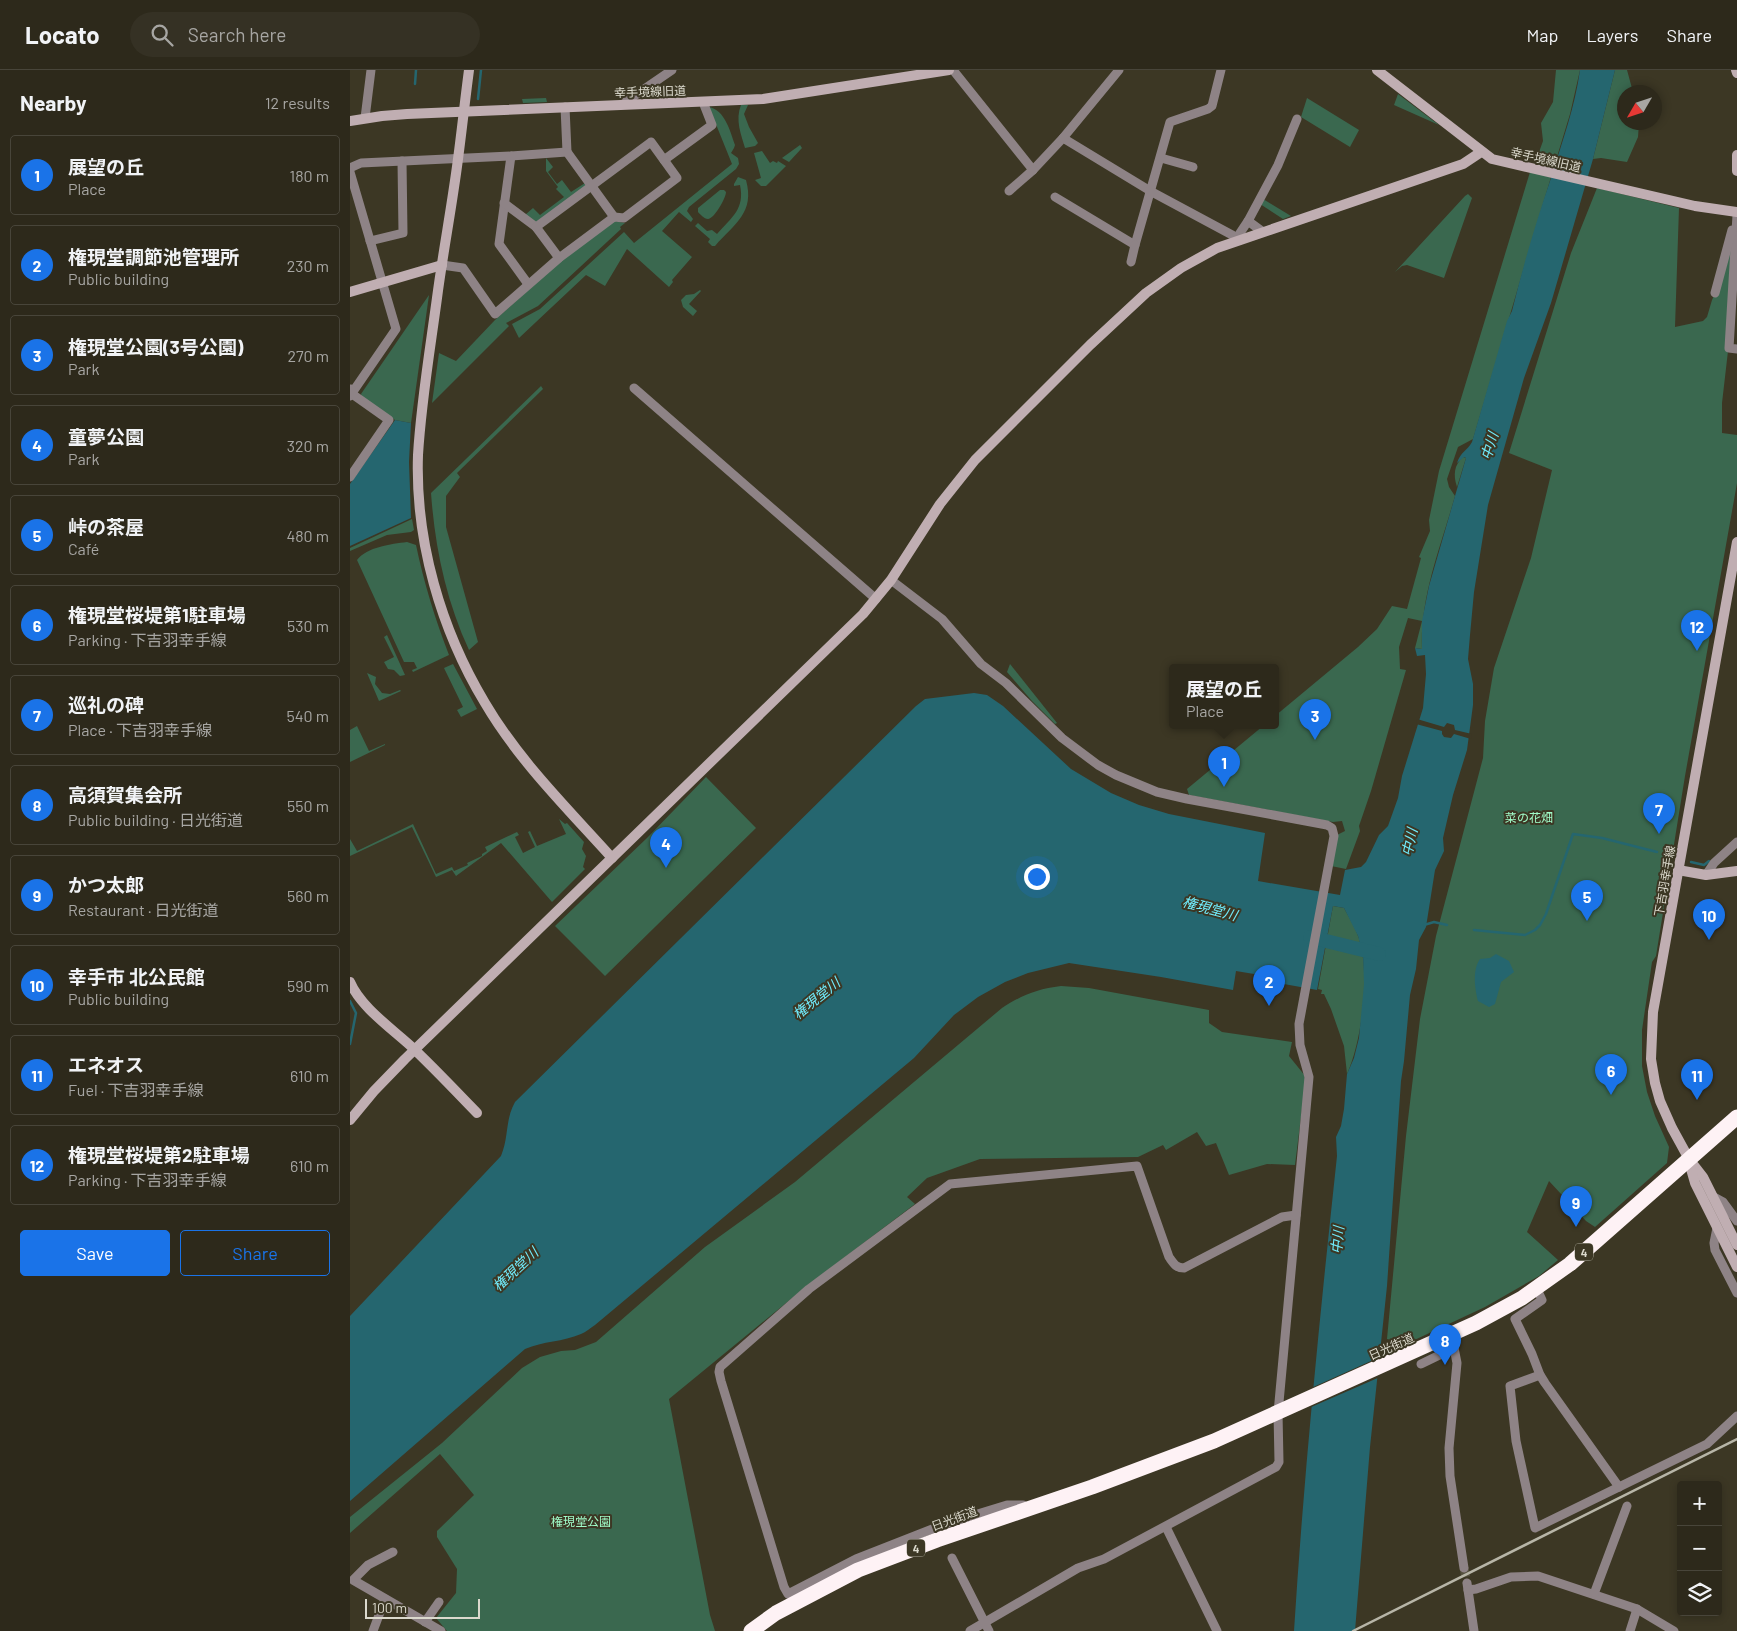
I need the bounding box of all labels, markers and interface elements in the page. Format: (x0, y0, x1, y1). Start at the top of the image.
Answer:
search box (130, 12, 480, 57)
text: Locato (25, 20, 100, 49)
icon: search (148, 21, 176, 49)
text: Search here (188, 23, 286, 46)
text: Map (1526, 24, 1558, 46)
text: Layers (1586, 24, 1639, 46)
text: Share (1667, 24, 1712, 46)
street label: 幸手境線旧道 (614, 83, 686, 99)
north arrow (1617, 85, 1662, 130)
text: Nearby (20, 90, 86, 115)
text: 12 results (265, 93, 330, 112)
street label: 幸手境線旧道 (1509, 144, 1583, 174)
text: 展望の丘 (68, 155, 144, 178)
text: 1 (34, 166, 40, 185)
text: 180 m (290, 166, 329, 185)
text: Place (68, 179, 106, 198)
text: 権現堂調節池管理所 (68, 245, 239, 268)
text: 2 (33, 256, 41, 275)
text: 230 m (287, 256, 329, 275)
text: Public building (68, 269, 169, 288)
text: 権現堂公園(3号公園) (68, 335, 243, 358)
text: 3 (33, 346, 41, 365)
text: 270 m (287, 346, 329, 365)
text: Park (68, 359, 99, 378)
text: 童夢公園 (68, 425, 144, 448)
water label: 中川 (1477, 428, 1502, 462)
text: 4 (32, 436, 42, 455)
text: 320 m (287, 436, 329, 455)
text: Park (68, 449, 99, 468)
text: 峠の茶屋 (68, 515, 144, 538)
text: 5 (33, 526, 41, 545)
text: 480 m (286, 526, 329, 545)
text: Café (68, 539, 99, 558)
text: 権現堂桜堤第1駐車場 (68, 603, 246, 626)
pin: 12 (1681, 610, 1713, 651)
text: 6 (33, 616, 41, 635)
text: 530 m (287, 616, 329, 635)
text: Parking · 下吉羽幸手線 (68, 630, 226, 649)
popup (1169, 664, 1279, 729)
text: 展望の丘 (1186, 677, 1262, 700)
text: 巡礼の碑 (68, 693, 144, 716)
pin: 3 (1299, 699, 1331, 740)
text: Place (1186, 701, 1224, 720)
text: 7 (33, 706, 41, 725)
text: 540 m (286, 706, 329, 725)
text: Place · 下吉羽幸手線 (68, 720, 212, 739)
pin: 1 (1208, 746, 1240, 787)
text: 高須賀集会所 (68, 783, 182, 806)
pin: 7 (1643, 793, 1675, 834)
text: 8 (33, 796, 41, 815)
text: 550 m (287, 796, 329, 815)
text: Public building · 日光街道 (68, 810, 243, 829)
park label: 菜の花畑 (1505, 810, 1553, 824)
water label: 中川 (1398, 824, 1421, 858)
pin: 4 (650, 827, 682, 868)
street label: 下吉羽幸手線 (1651, 844, 1677, 918)
your location (1024, 864, 1050, 890)
text: かつ太郎 (68, 873, 144, 896)
pin: 5 (1571, 880, 1603, 921)
text: 9 (33, 886, 41, 905)
text: 560 m (287, 886, 329, 905)
water label: 権現堂川 (1181, 893, 1241, 924)
pin: 10 (1693, 899, 1725, 940)
text: Restaurant · 日光街道 (68, 900, 219, 919)
text: 幸手市 北公民館 (68, 965, 205, 988)
pin: 2 (1253, 965, 1285, 1006)
water label: 権現堂川 (789, 973, 845, 1022)
text: 10 (30, 976, 44, 995)
text: 590 m (287, 976, 329, 995)
text: Public building (68, 989, 169, 1008)
text: エネオス (68, 1053, 144, 1076)
pin: 6 (1595, 1054, 1627, 1095)
pin: 11 (1681, 1059, 1713, 1100)
text: 11 (31, 1066, 43, 1085)
text: 610 m (290, 1066, 329, 1085)
text: Fuel · 下吉羽幸手線 (68, 1080, 203, 1099)
text: 権現堂桜堤第2駐車場 (68, 1143, 250, 1166)
text: 12 (30, 1156, 44, 1175)
text: 610 m (290, 1156, 329, 1175)
text: Parking · 下吉羽幸手線 (68, 1170, 226, 1189)
pin: 9 (1560, 1186, 1592, 1227)
water label: 中川 (1327, 1223, 1347, 1255)
button: Save (20, 1230, 170, 1276)
button: Share (180, 1230, 330, 1276)
water label: 権現堂川 (489, 1242, 543, 1294)
road number: 4 (1575, 1244, 1593, 1260)
pin: 8 (1429, 1324, 1461, 1365)
street label: 日光街道 (1366, 1330, 1416, 1362)
map controls (1677, 1481, 1722, 1616)
button: + (1677, 1481, 1722, 1526)
street label: 日光街道 (929, 1503, 979, 1533)
park label: 権現堂公園 (551, 1514, 611, 1528)
button: − (1677, 1526, 1722, 1571)
road number: 4 (907, 1540, 925, 1556)
button: layers (1677, 1571, 1722, 1616)
scale bar (365, 1596, 480, 1619)
text: 100 m (372, 1599, 407, 1616)

